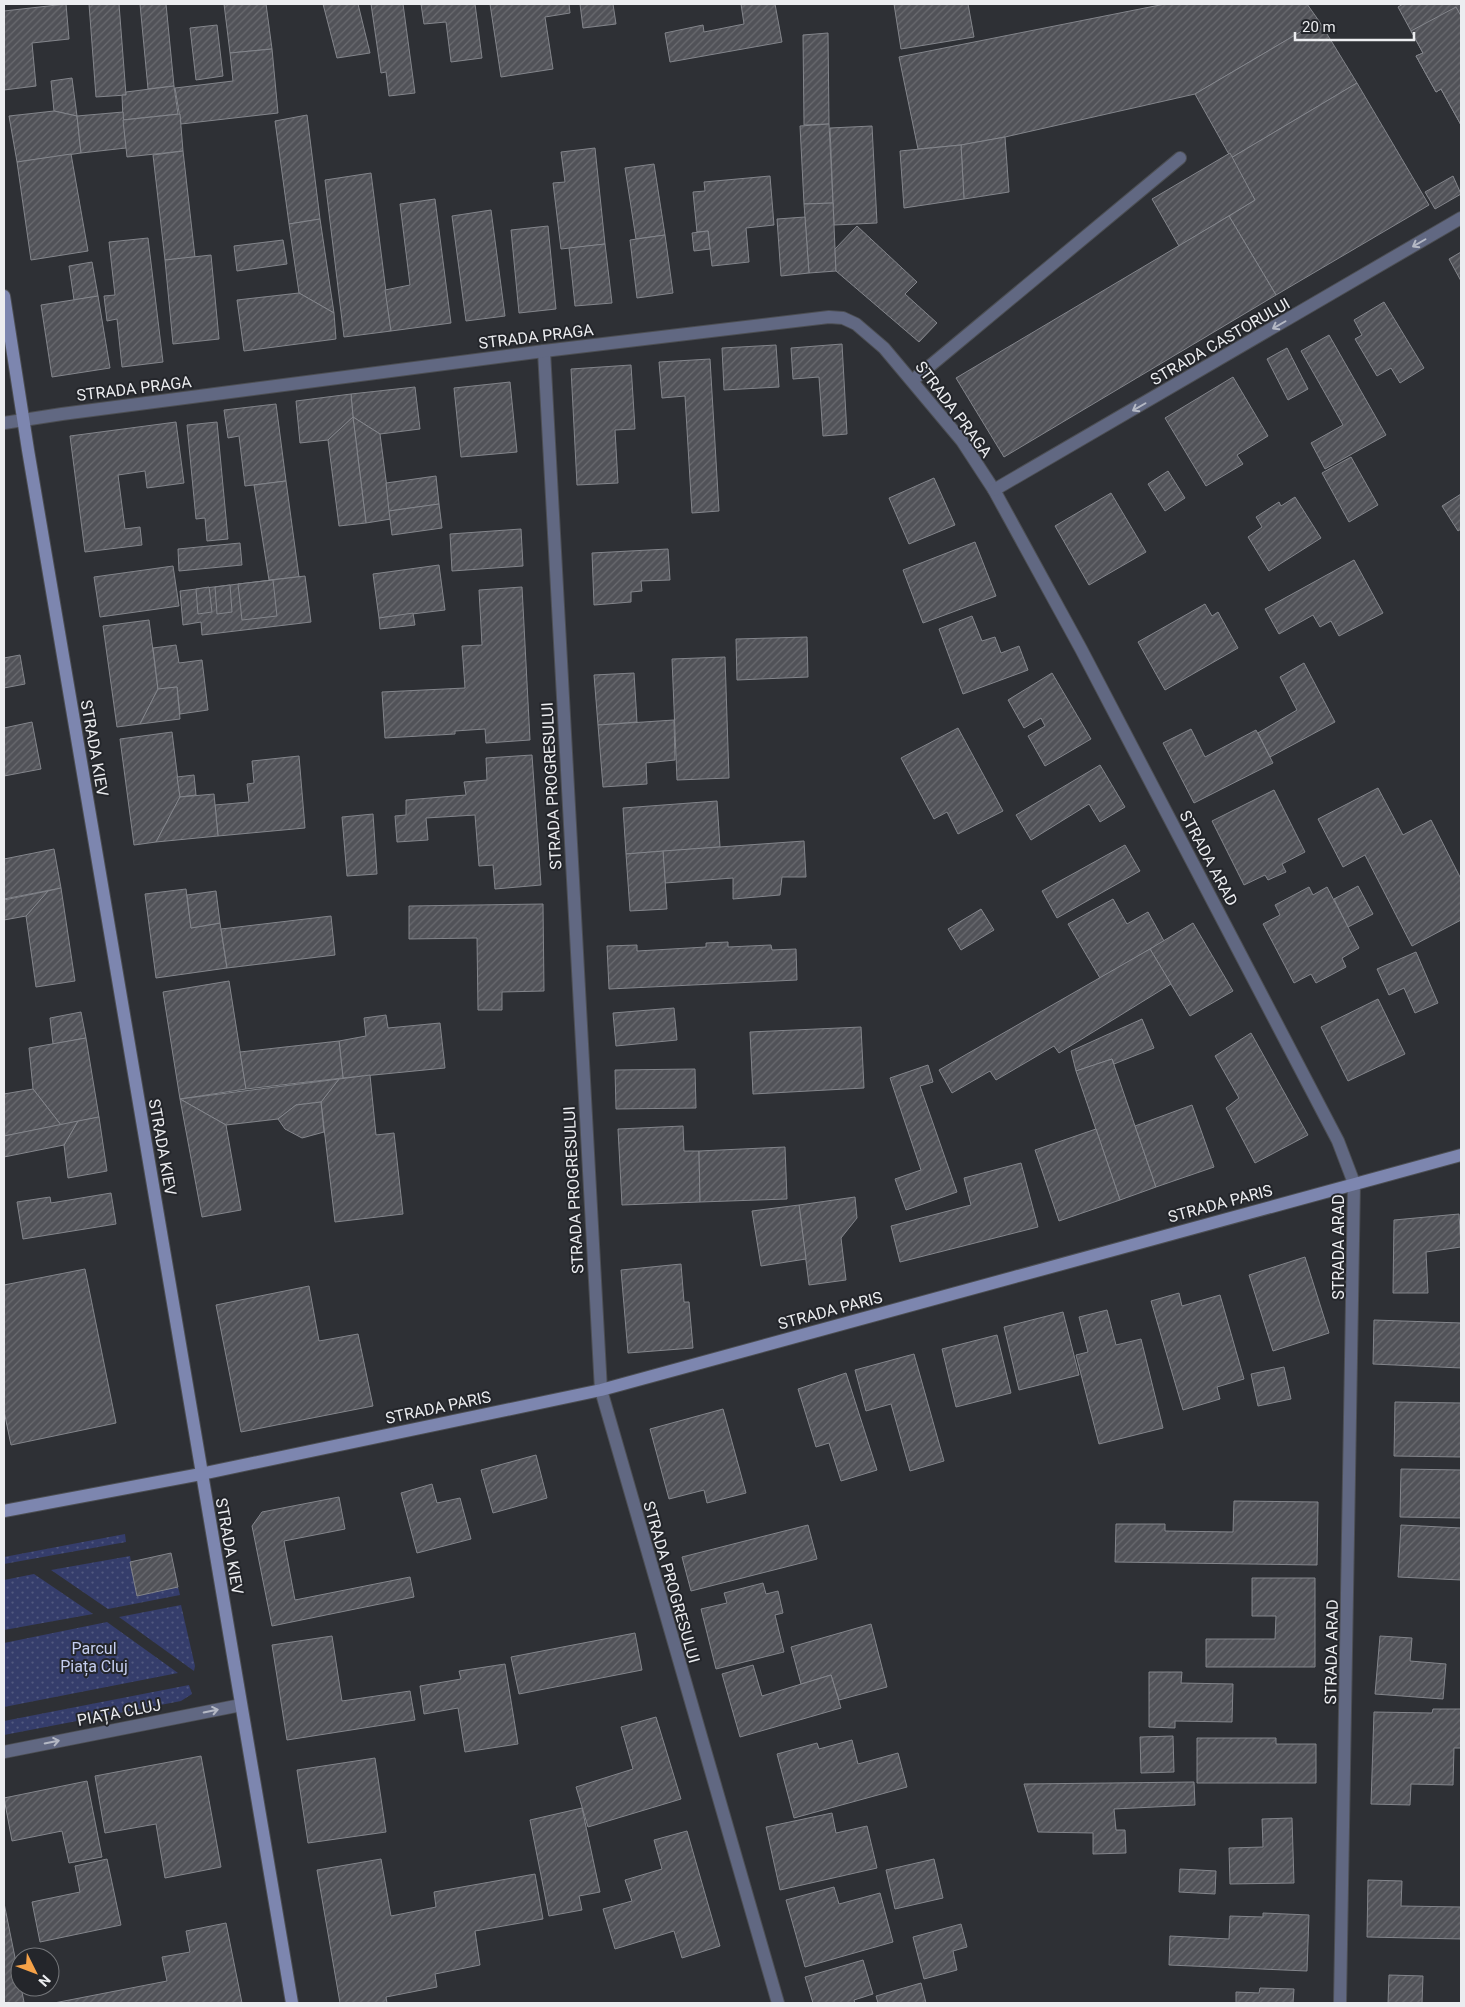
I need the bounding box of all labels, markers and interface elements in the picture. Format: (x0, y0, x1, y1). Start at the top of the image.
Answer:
scale bar (1295, 10, 1414, 42)
text: 20 m (1302, 18, 1336, 36)
one-way arrow (1413, 238, 1427, 248)
street label: STRADA CASTORULUI (1147, 294, 1293, 389)
street label: STRADA PRAGA (477, 320, 595, 353)
one-way arrow (1272, 320, 1286, 330)
street label: STRADA PRAGA (911, 357, 996, 462)
street label: STRADA PRAGA (75, 372, 193, 405)
one-way arrow (1132, 402, 1146, 412)
street label: STRADA KIEV (77, 698, 112, 798)
street label: STRADA PROGRESULUI (538, 702, 565, 870)
street label: STRADA ARAD (1175, 807, 1242, 909)
street label: STRADA KIEV (145, 1097, 180, 1197)
street label: STRADA PROGRESULUI (560, 1106, 587, 1274)
street label: STRADA PARIS (1166, 1180, 1274, 1227)
street label: STRADA ARAD (1329, 1194, 1348, 1300)
street label: STRADA PARIS (776, 1287, 884, 1334)
street label: STRADA PARIS (384, 1387, 493, 1428)
street label: STRADA KIEV (212, 1496, 247, 1596)
street label: STRADA PROGRESULUI (639, 1499, 704, 1665)
street label: STRADA ARAD (1321, 1599, 1342, 1705)
park label: Parcul Piața Cluj (60, 1639, 128, 1677)
street label: PIAȚA CLUJ (75, 1695, 163, 1731)
one-way arrow (203, 1706, 219, 1715)
one-way arrow (43, 1737, 59, 1747)
north arrow (10, 1947, 60, 1997)
text: N (35, 1972, 54, 1990)

